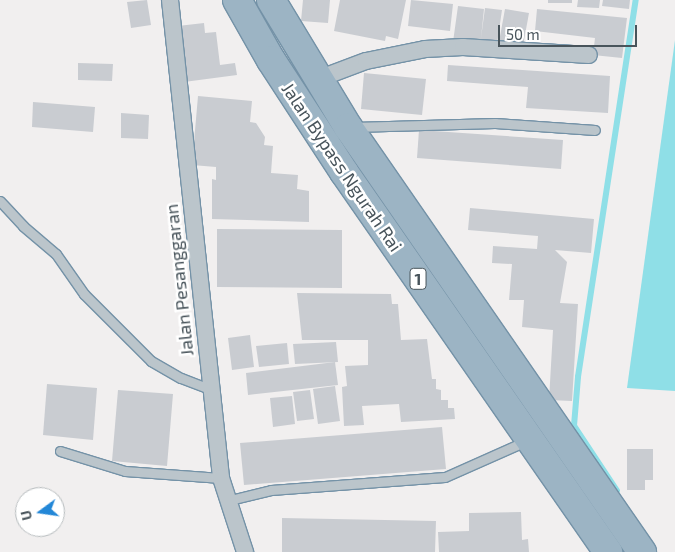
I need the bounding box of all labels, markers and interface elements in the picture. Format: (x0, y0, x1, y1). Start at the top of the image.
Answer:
scale bar (500, 15, 639, 47)
text: 50 m (506, 25, 540, 43)
street label: Jalan Bypass Ngurah Rai (277, 78, 407, 256)
street label: Jalan Pesanggaran (160, 203, 198, 357)
road number: 1 (409, 266, 427, 292)
north arrow (15, 487, 65, 537)
text: U (17, 509, 35, 522)

